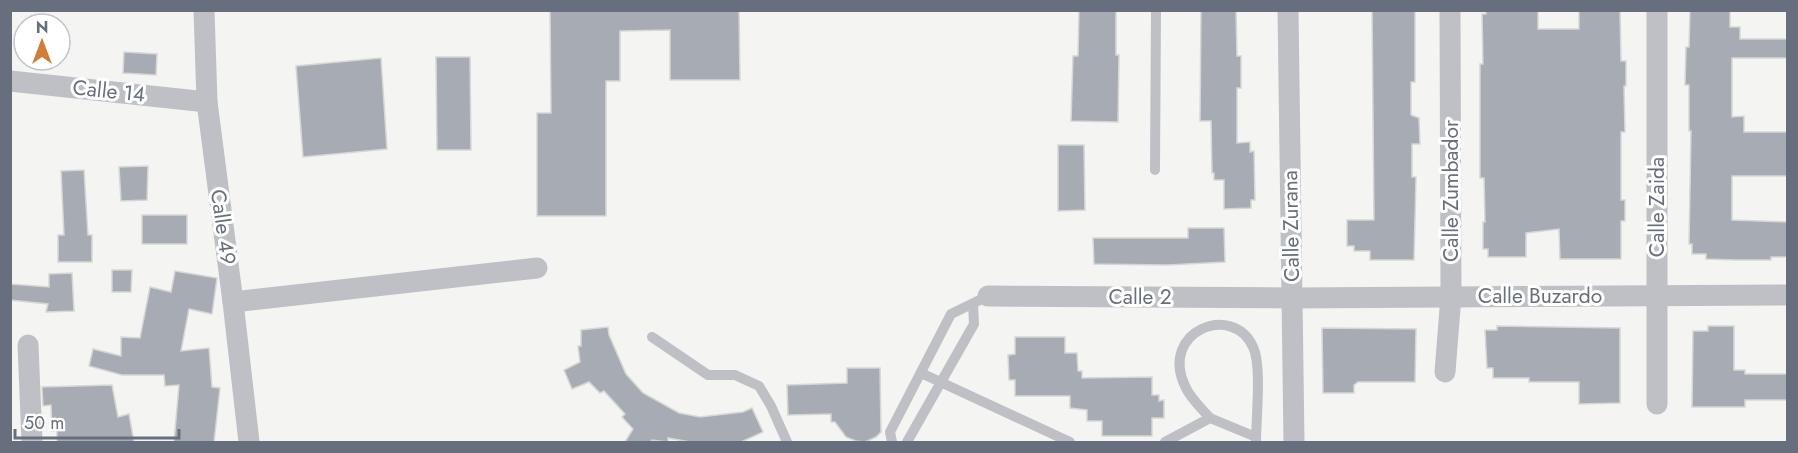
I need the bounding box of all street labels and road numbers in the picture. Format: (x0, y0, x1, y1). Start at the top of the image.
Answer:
street label: Calle 14 (71, 72, 147, 110)
street label: Calle Zumbador (1436, 119, 1466, 262)
street label: Calle Zaida (1642, 157, 1672, 257)
street label: Calle Zurana (1275, 170, 1307, 282)
street label: Calle 49 (203, 187, 243, 267)
street label: Calle Buzardo (1478, 281, 1602, 311)
street label: Calle 2 (1108, 282, 1172, 312)

